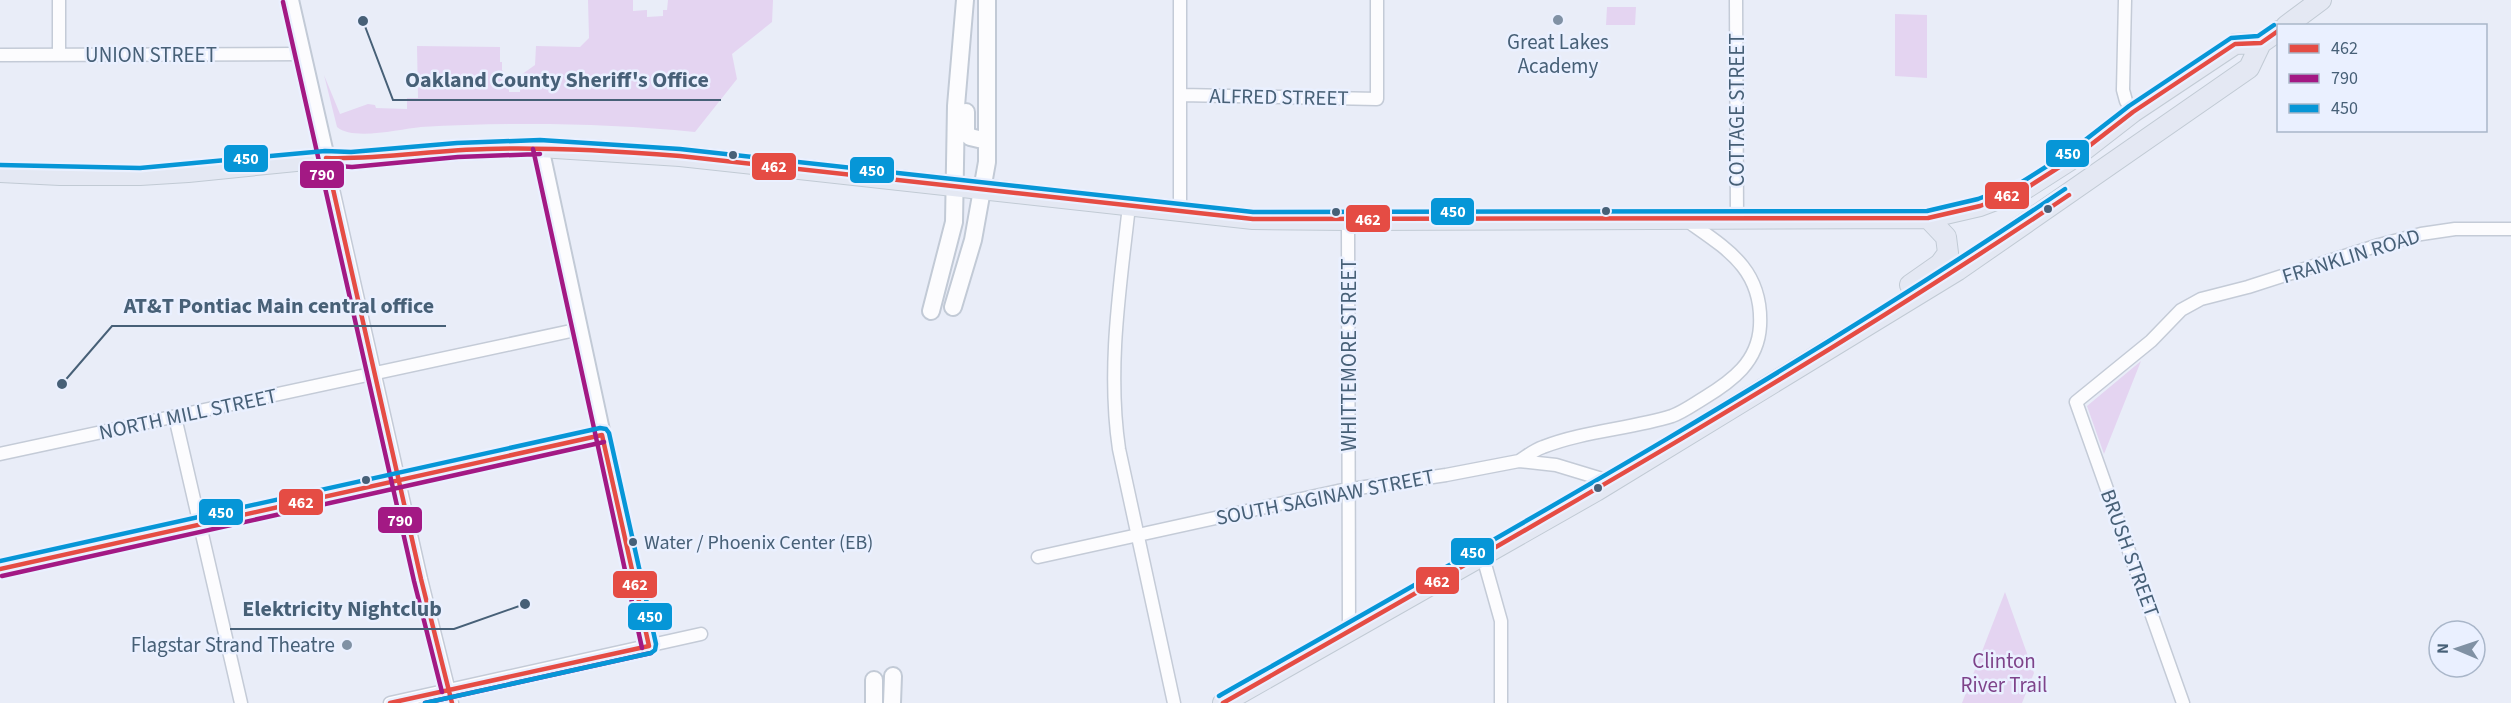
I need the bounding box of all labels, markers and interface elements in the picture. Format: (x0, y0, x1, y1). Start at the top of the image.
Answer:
marker: Great Lakes Academy (1551, 13, 1565, 27)
legend (2277, 24, 2487, 132)
place label: Great Lakes Academy (1507, 27, 1609, 81)
street label: COTTAGE STREET (1722, 33, 1752, 187)
text: 462 (2331, 36, 2358, 61)
street label: UNION STREET (85, 40, 217, 70)
callout: Oakland County Sheriff's Office (393, 60, 721, 100)
text: Oakland County Sheriff's Office (405, 64, 709, 96)
text: 790 (2331, 66, 2358, 91)
street label: ALFRED STREET (1209, 81, 1349, 113)
text: 450 (2331, 96, 2358, 121)
line badge: 450 (2045, 139, 2090, 168)
text: 450 (2055, 143, 2081, 165)
line badge: 450 (223, 144, 269, 173)
text: 450 (233, 148, 259, 170)
unlabelled marker (727, 149, 739, 161)
line badge: 462 (751, 152, 797, 181)
text: 462 (761, 156, 787, 178)
line badge: 450 (849, 156, 895, 184)
line badge: 790 (299, 160, 345, 189)
text: 450 (859, 160, 885, 182)
text: 790 (309, 164, 335, 186)
line badge: 462 (1984, 181, 2030, 210)
text: 462 (1994, 185, 2020, 207)
line badge: 450 (1430, 197, 1475, 226)
text: 450 (1440, 201, 1466, 223)
unlabelled marker (2042, 203, 2054, 215)
line badge: 462 (1345, 204, 1391, 233)
unlabelled marker (1600, 205, 1612, 217)
unlabelled marker (1330, 206, 1342, 218)
text: 462 (1355, 209, 1381, 231)
street label: FRANKLIN ROAD (2278, 221, 2424, 291)
street label: WHITTEMORE STREET (1334, 258, 1364, 452)
callout: AT&T Pontiac Main central office (112, 286, 446, 326)
text: AT&T Pontiac Main central office (123, 290, 434, 322)
street label: NORTH MILL STREET (96, 380, 280, 448)
street label: SOUTH SAGINAW STREET (1213, 461, 1437, 533)
unlabelled marker (360, 474, 372, 486)
unlabelled marker (1592, 482, 1604, 494)
street label: BRUSH STREET (2093, 485, 2167, 621)
line badge: 462 (278, 488, 324, 516)
text: 462 (288, 492, 314, 514)
line badge: 450 (198, 498, 244, 526)
text: 450 (208, 502, 234, 524)
line badge: 790 (377, 506, 423, 534)
text: 790 (387, 510, 413, 532)
place label: Water / Phoenix Center (EB) (644, 529, 873, 557)
marker: Water / Phoenix Center (EB) (627, 536, 639, 548)
line badge: 450 (1450, 537, 1495, 566)
text: 450 (1460, 542, 1486, 564)
line badge: 462 (1415, 566, 1460, 595)
line badge: 462 (612, 570, 658, 599)
text: 462 (1424, 571, 1450, 593)
text: 462 (622, 574, 648, 596)
callout: Elektricity Nightclub (230, 589, 454, 629)
text: Elektricity Nightclub (242, 593, 442, 625)
line badge: 450 (627, 602, 673, 631)
text: 450 (637, 606, 663, 628)
north arrow (2427, 619, 2487, 679)
place label: Flagstar Strand Theatre (131, 630, 335, 660)
marker: Flagstar Strand Theatre (340, 638, 354, 652)
text: N (2432, 643, 2454, 654)
park label: Clinton River Trail (1961, 646, 2047, 700)

